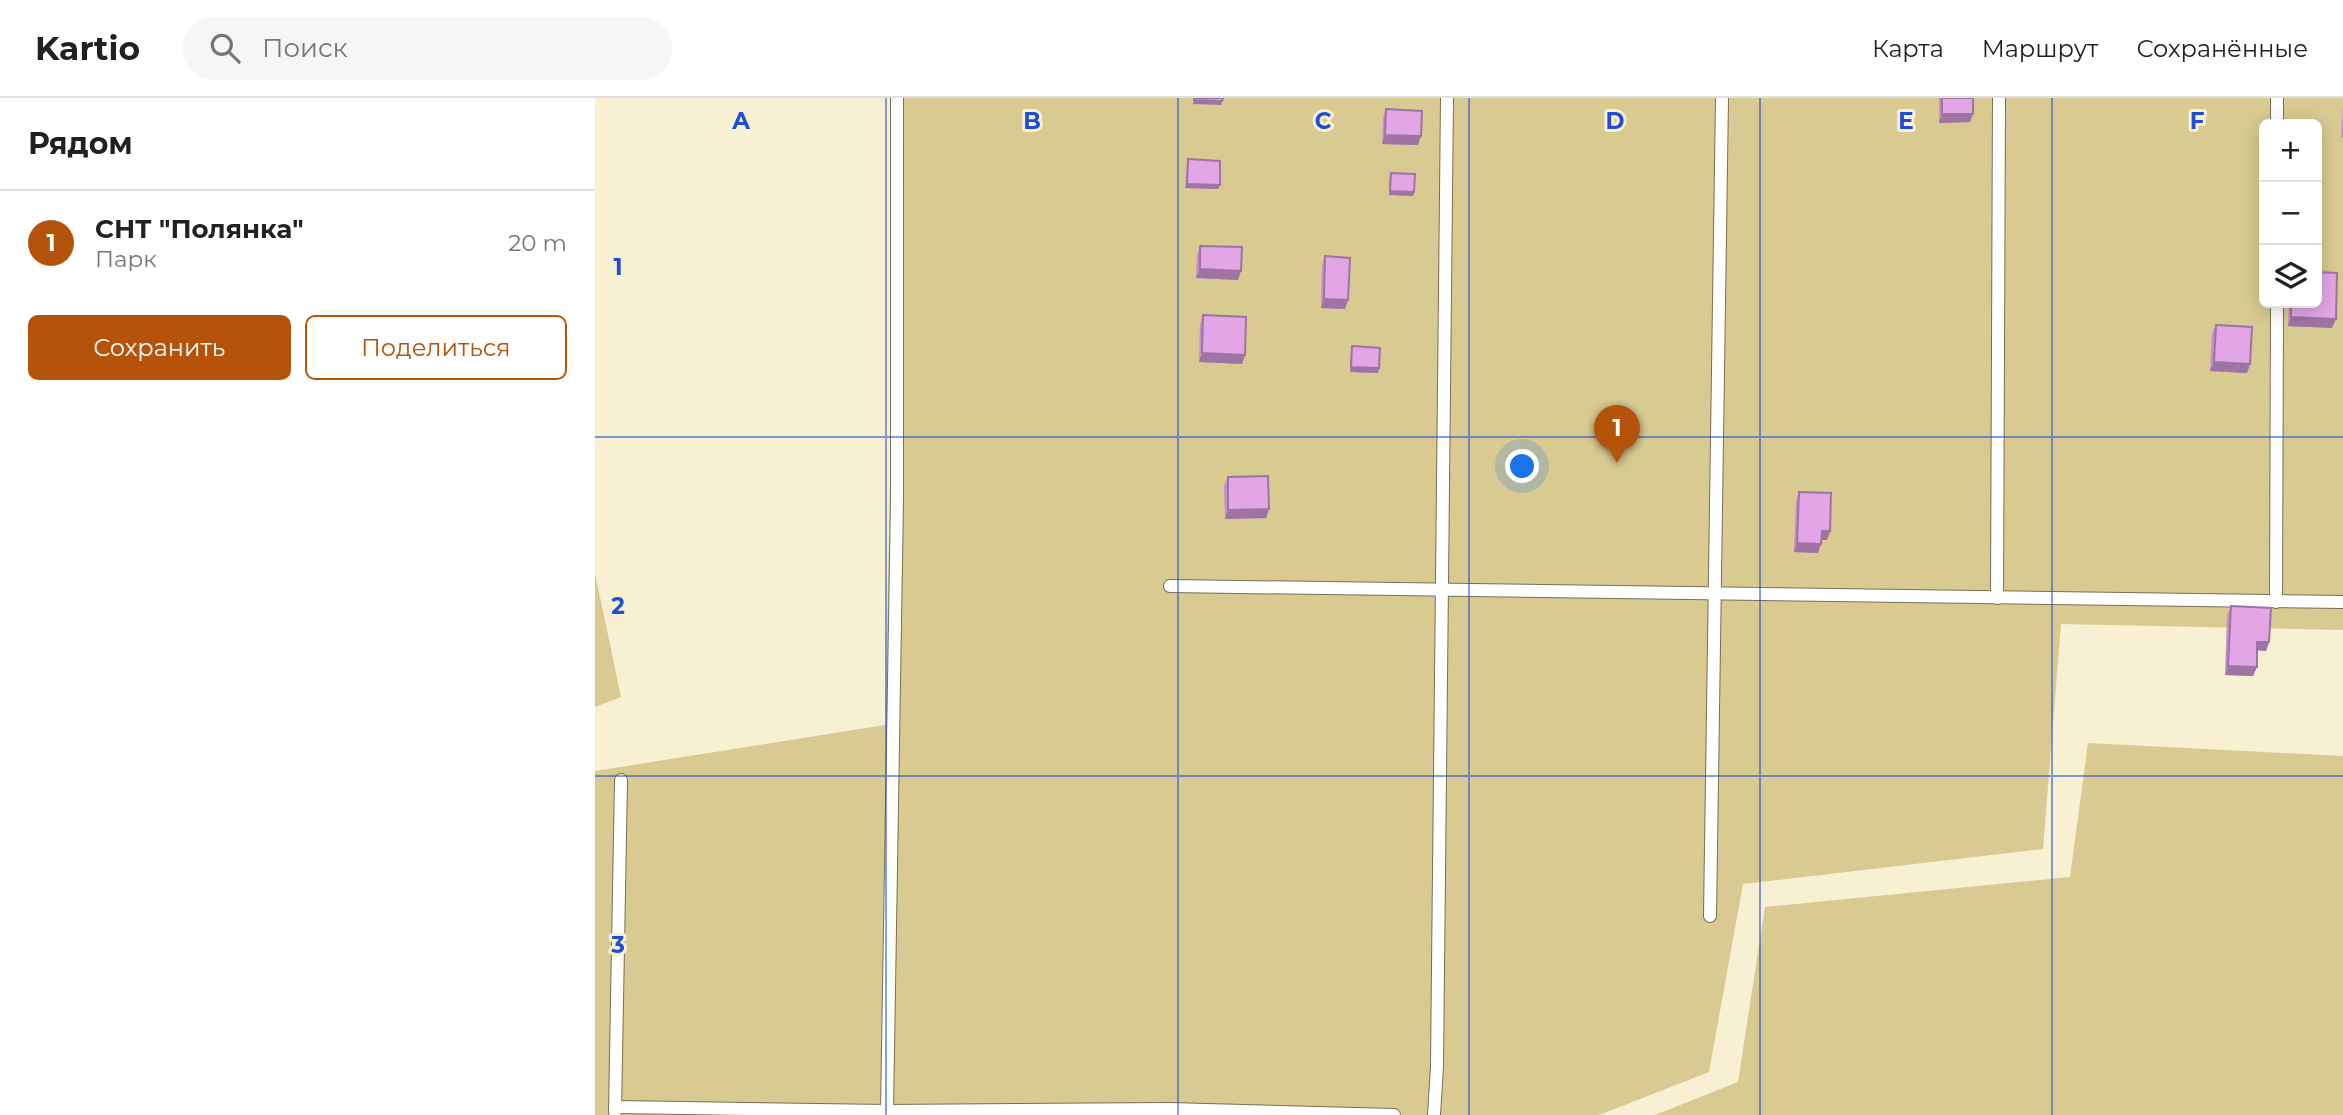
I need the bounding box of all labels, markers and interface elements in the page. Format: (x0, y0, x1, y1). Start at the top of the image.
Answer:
search box (182, 17, 672, 80)
text: Kartio (35, 28, 140, 68)
icon: search (206, 29, 244, 67)
text: Поиск (262, 32, 348, 64)
text: Карта (1872, 34, 1944, 63)
text: Маршрут (1982, 34, 2098, 63)
text: Сохранённые (2136, 34, 2308, 63)
text: A (731, 107, 750, 135)
text: B (1023, 107, 1041, 135)
text: C (1315, 107, 1332, 135)
text: D (1606, 107, 1625, 135)
text: E (1898, 107, 1914, 135)
text: F (2190, 107, 2205, 135)
map controls (2259, 119, 2322, 308)
button: + (2259, 119, 2322, 182)
text: Рядом (28, 125, 133, 162)
button: − (2259, 182, 2322, 245)
text: СНТ "Полянка" (95, 213, 304, 245)
text: 1 (46, 229, 56, 257)
text: 20 m (508, 229, 567, 257)
text: Парк (95, 245, 157, 273)
button: layers (2259, 245, 2322, 308)
text: 1 (613, 253, 623, 281)
button: Сохранить (28, 315, 291, 380)
button: Поделиться (305, 315, 567, 380)
pin: 1 (1594, 405, 1640, 463)
your location (1505, 449, 1539, 483)
text: 2 (611, 592, 625, 620)
text: 3 (610, 931, 625, 959)

